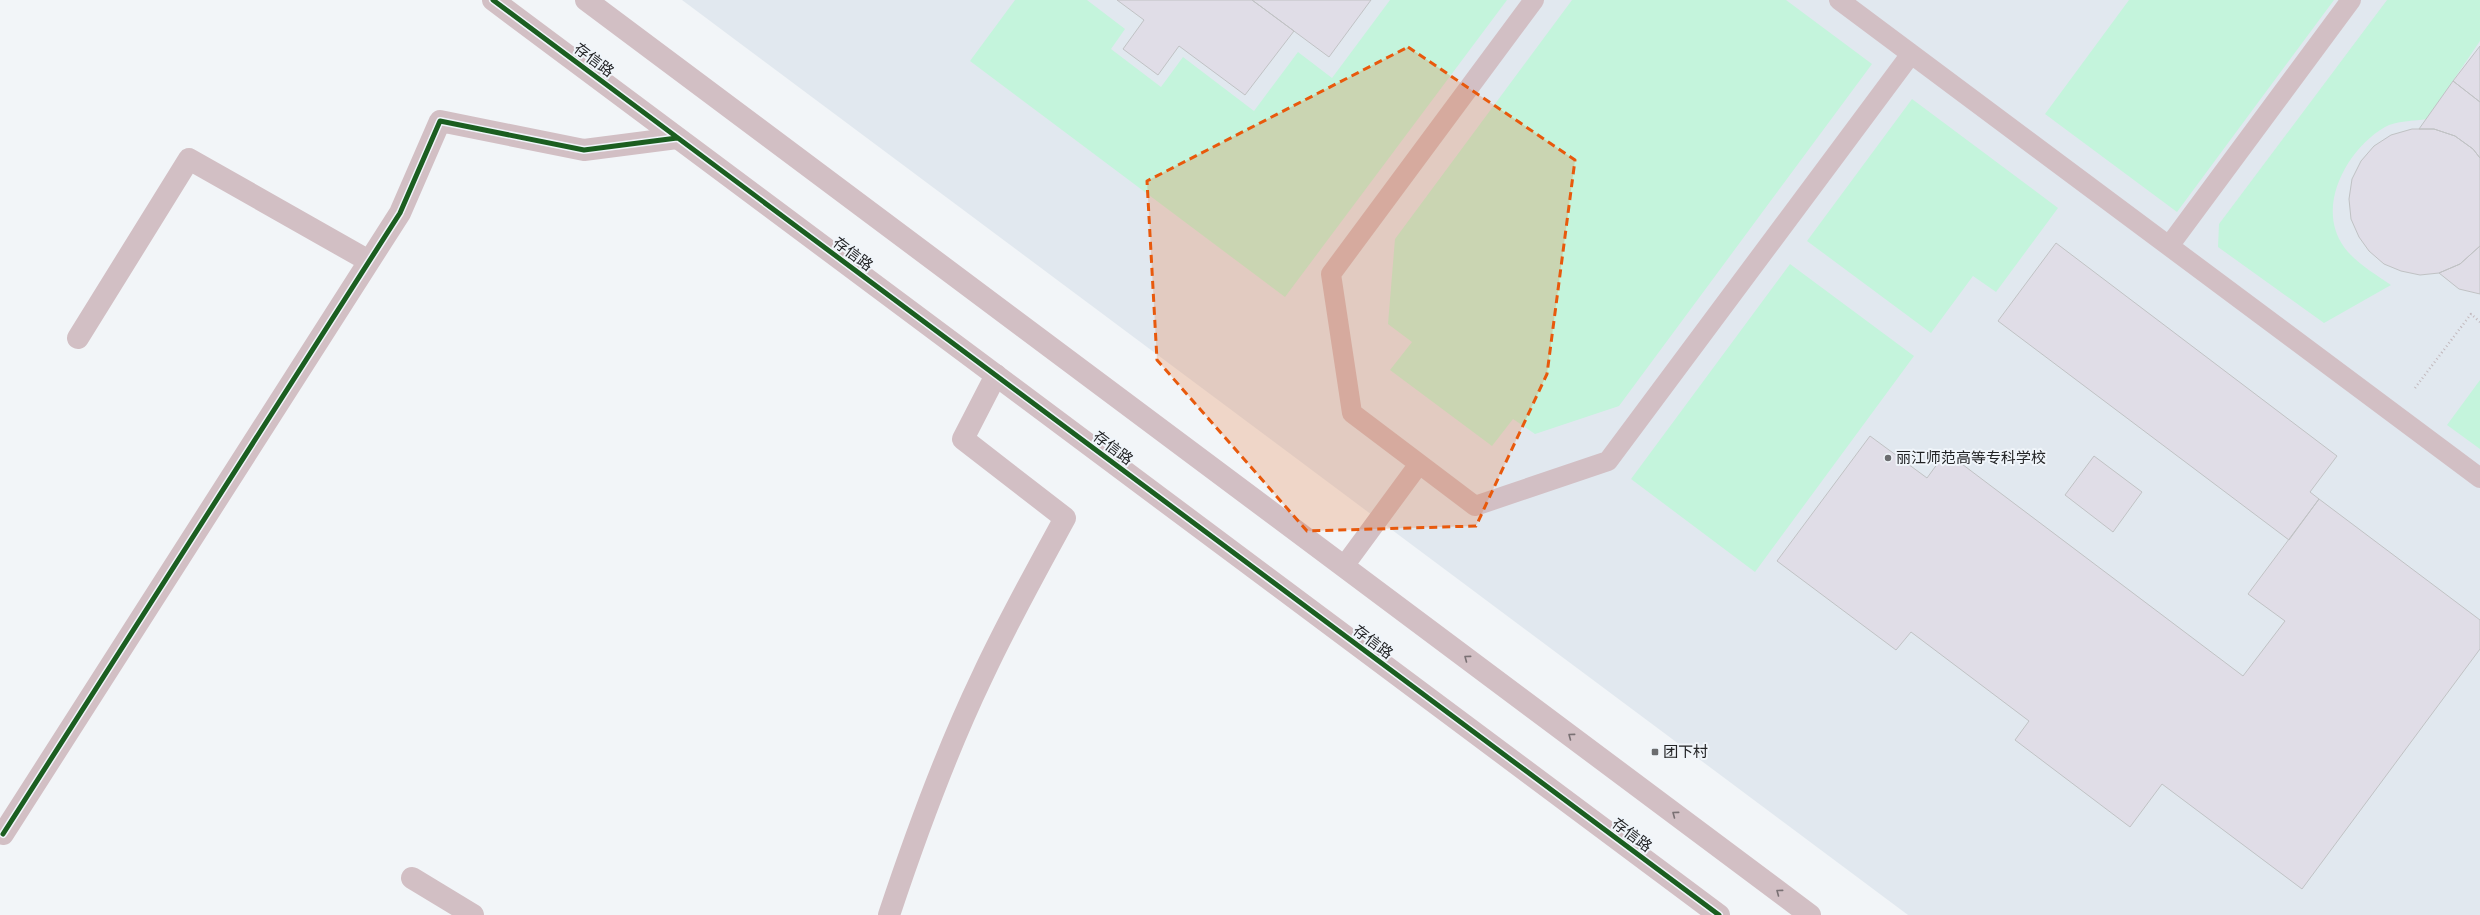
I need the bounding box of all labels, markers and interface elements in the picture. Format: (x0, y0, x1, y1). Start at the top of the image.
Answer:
street label: 存信路 (571, 38, 618, 81)
street label: 存信路 (830, 232, 877, 275)
street label: 存信路 (1090, 426, 1137, 469)
place label: 丽江师范高等专科学校 (1896, 448, 2046, 467)
marker: 丽江师范高等专科学校 (1883, 453, 1893, 463)
street label: 存信路 (1350, 620, 1397, 663)
one-way arrow (1464, 656, 1471, 663)
one-way arrow (1568, 734, 1575, 741)
place label: 团下村 (1663, 742, 1708, 761)
marker: 团下村 (1650, 747, 1660, 757)
one-way arrow (1672, 811, 1679, 819)
street label: 存信路 (1609, 813, 1656, 856)
one-way arrow (1777, 889, 1784, 896)

